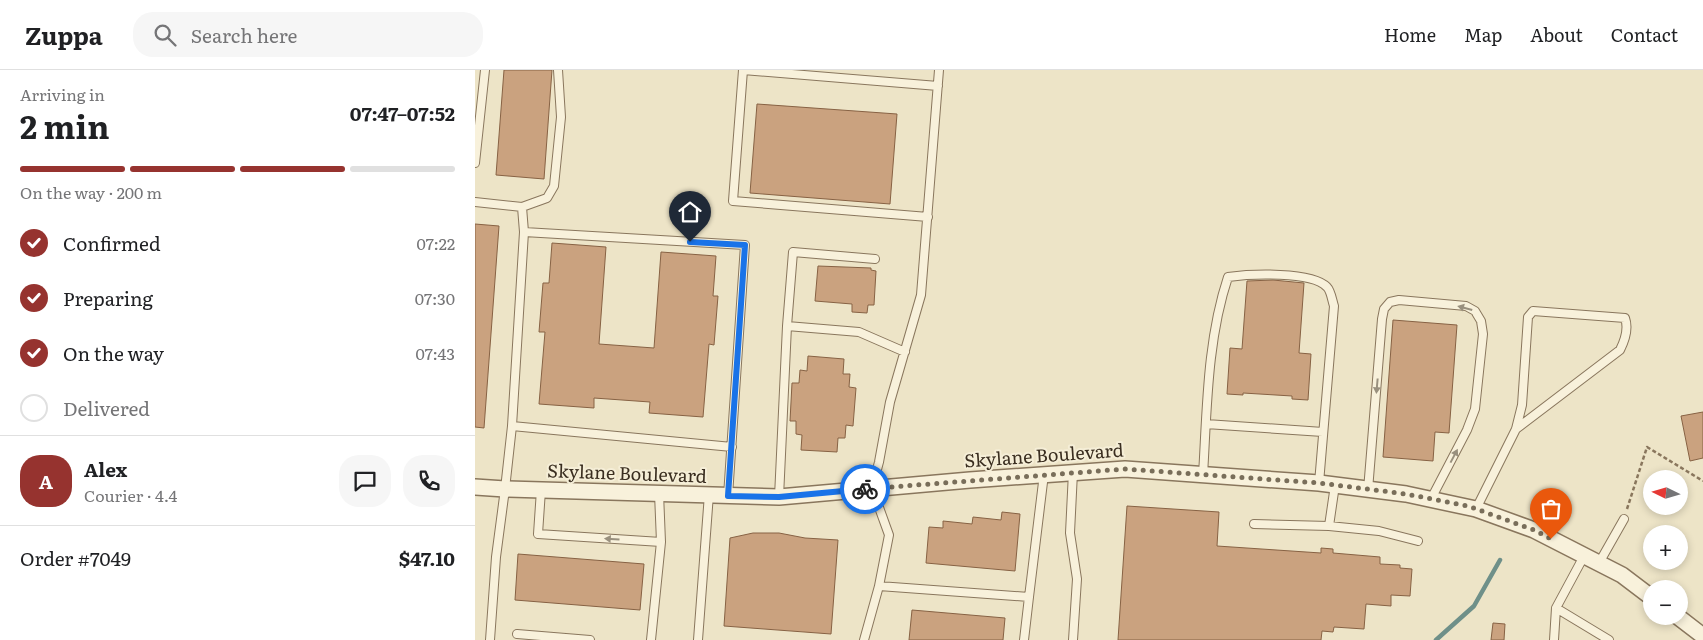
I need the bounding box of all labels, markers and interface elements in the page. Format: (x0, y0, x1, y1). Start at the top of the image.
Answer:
search box (133, 12, 483, 57)
text: Zuppa (25, 17, 103, 52)
icon: search (151, 21, 179, 49)
text: Search here (191, 21, 297, 49)
text: Home (1384, 21, 1436, 48)
text: Map (1464, 21, 1502, 48)
text: About (1530, 21, 1583, 48)
text: Contact (1611, 21, 1678, 48)
text: Arriving in (20, 82, 105, 106)
text: 07:47–07:52 (350, 99, 455, 127)
text: 2 min (20, 101, 109, 149)
text: On the way · 200 m (20, 180, 162, 204)
pin (669, 191, 711, 242)
icon: home (676, 198, 704, 226)
icon: check (20, 229, 48, 257)
text: Confirmed (63, 229, 161, 257)
text: 07:22 (417, 231, 455, 255)
icon: check (20, 284, 48, 312)
text: Preparing (63, 284, 153, 312)
text: 07:30 (415, 286, 455, 310)
one-way arrow (1458, 303, 1473, 311)
icon: check (20, 339, 48, 367)
text: On the way (63, 339, 164, 367)
text: 07:43 (415, 341, 455, 365)
one-way arrow (1372, 378, 1380, 394)
text: Delivered (63, 394, 150, 422)
street label: Skylane Boulevard (963, 435, 1124, 474)
one-way arrow (1450, 448, 1458, 463)
text: Alex (84, 455, 127, 483)
button: chat (339, 455, 391, 507)
button: phone (403, 455, 455, 507)
street label: Skylane Boulevard (547, 456, 707, 489)
courier (840, 464, 890, 514)
text: A (39, 467, 53, 495)
north arrow (1643, 470, 1687, 515)
map controls (1643, 470, 1688, 625)
icon: bike (851, 475, 879, 503)
text: Courier · 4.4 (84, 483, 177, 507)
pin (1530, 488, 1572, 539)
icon: bag (1537, 495, 1565, 523)
button: + (1643, 525, 1688, 570)
one-way arrow (604, 534, 620, 542)
text: Order #7049 (20, 544, 131, 572)
text: $47.10 (399, 544, 455, 572)
button: − (1643, 580, 1688, 625)

